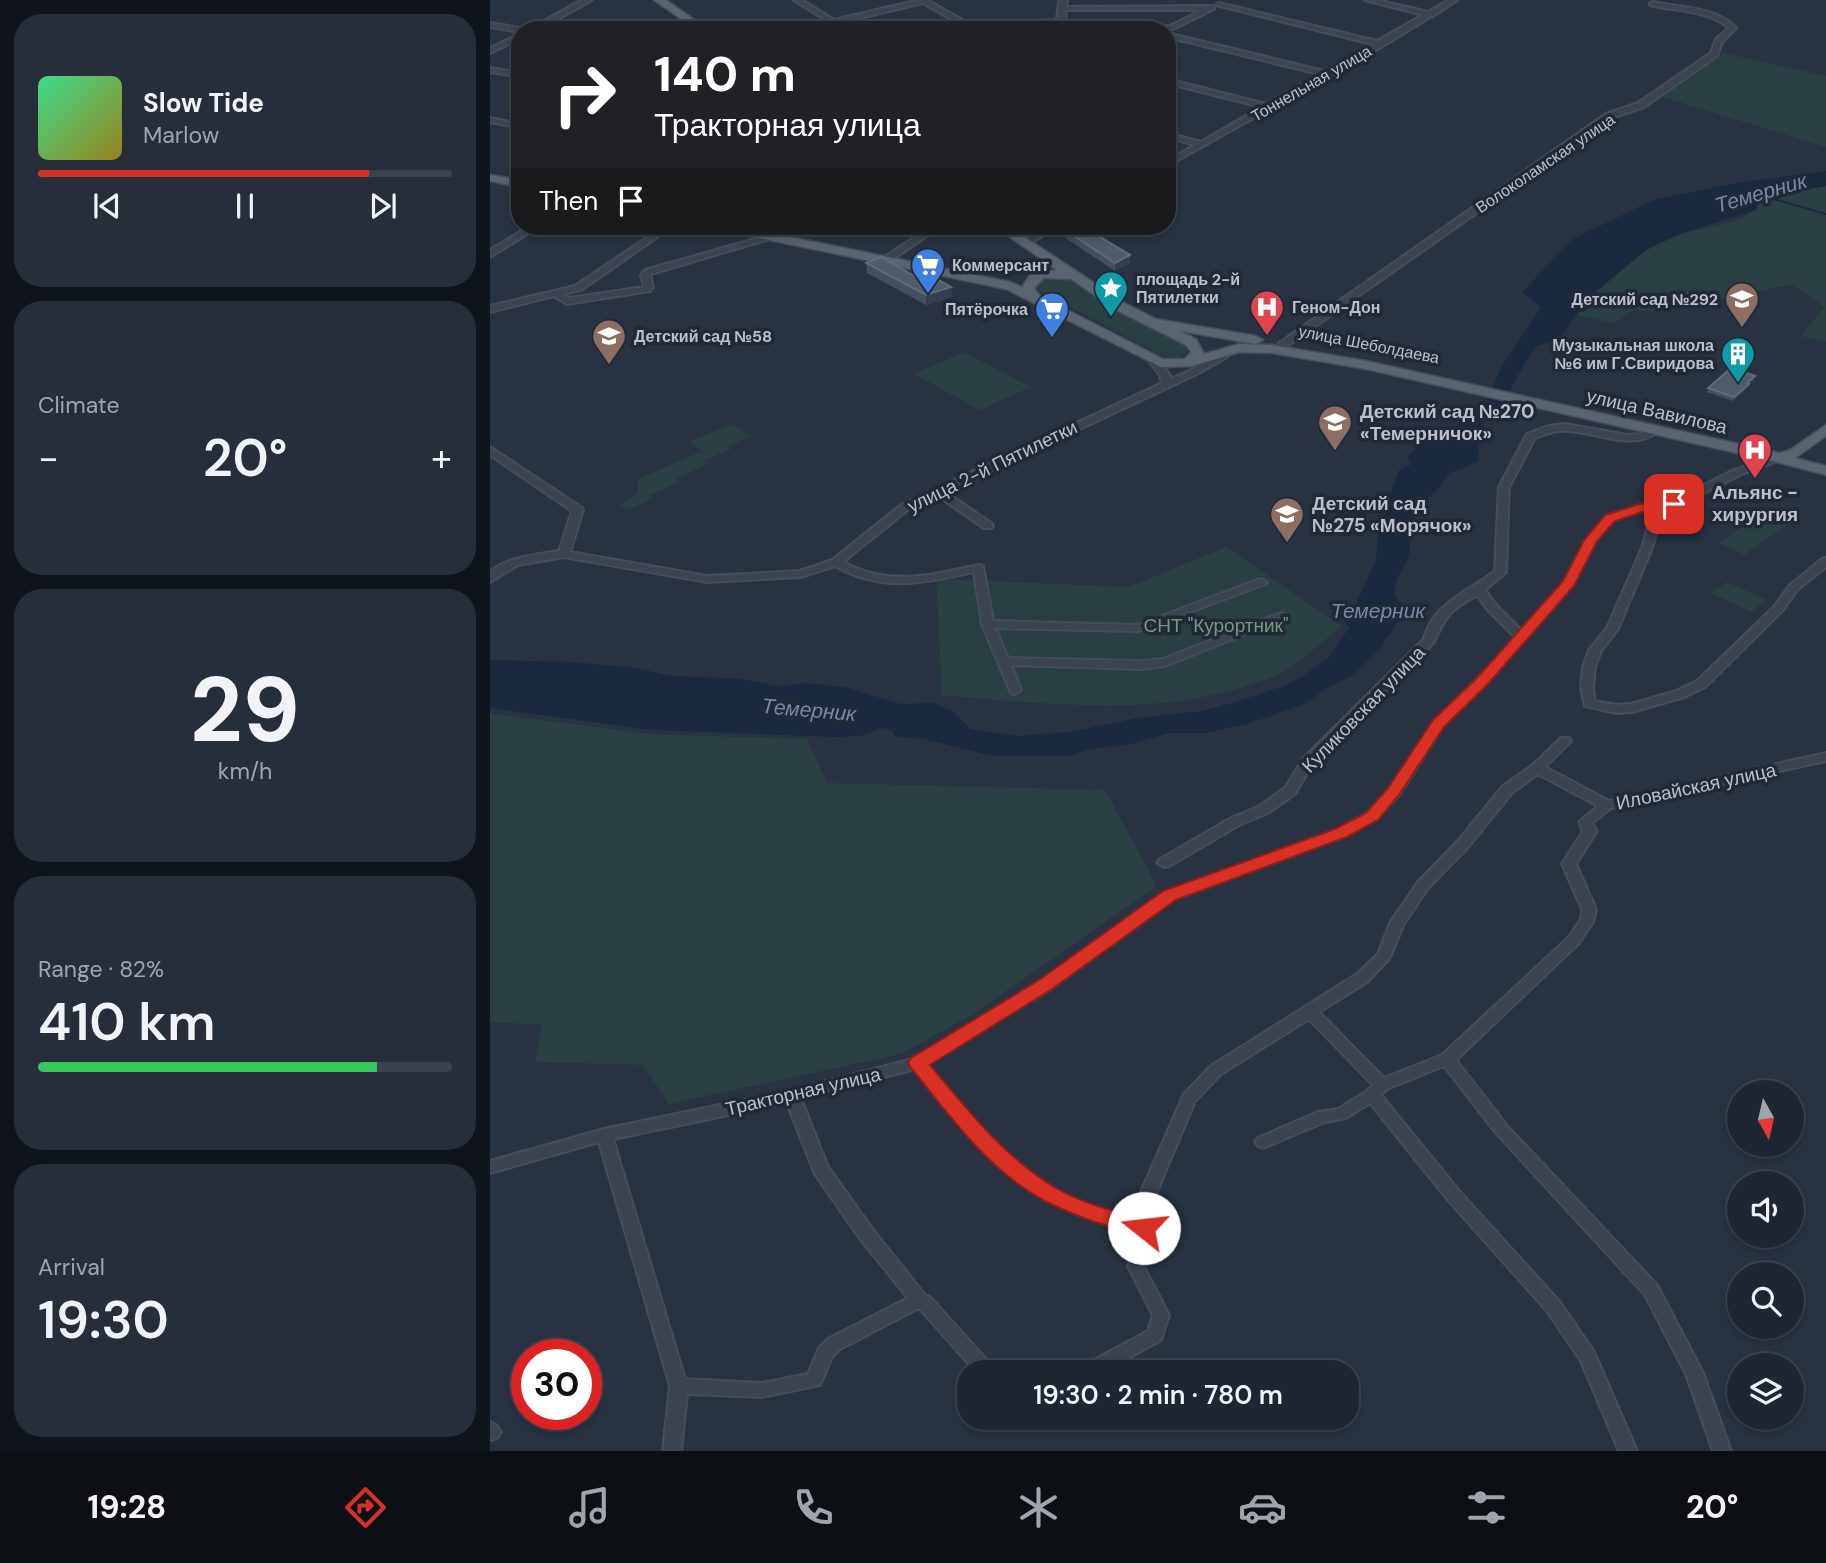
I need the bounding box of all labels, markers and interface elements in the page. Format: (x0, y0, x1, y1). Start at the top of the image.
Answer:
street label: Тоннельная улица (1247, 40, 1375, 126)
text: 140 m (654, 42, 796, 106)
icon: right (539, 49, 630, 140)
text: Slow Tide (143, 86, 264, 120)
text: Тракторная улица (654, 104, 921, 146)
street label: Волоколамская улица (1472, 109, 1619, 218)
text: Marlow (143, 120, 219, 150)
water label: Темерник (1712, 166, 1811, 219)
icon: arrive (612, 182, 650, 220)
text: Then (539, 184, 598, 218)
icon: previous (88, 187, 126, 225)
icon: pause (226, 187, 264, 225)
icon: next (364, 187, 402, 225)
supermarket icon: Коммерсант (909, 246, 947, 295)
place label: Коммерсант (952, 255, 1049, 276)
place icon: площадь 2-й Пятилетки (1092, 269, 1130, 318)
place label: площадь 2-й Пятилетки (1136, 269, 1240, 308)
school or university icon: Детский сад №292 (1723, 280, 1761, 329)
hospital icon: Геном-Дон (1248, 288, 1286, 337)
place label: Детский сад №292 (1572, 289, 1718, 310)
supermarket icon: Пятёрочка (1033, 290, 1071, 339)
place label: Геном-Дон (1292, 297, 1380, 318)
place label: Пятёрочка (945, 299, 1028, 320)
school or university icon: Детский сад №58 (590, 317, 628, 366)
street label: улица Шеболдаева (1297, 321, 1441, 368)
place label: Детский сад №58 (634, 326, 772, 347)
place label: Музыкальная школа №6 им Г.Свиридова (1552, 335, 1714, 374)
building icon: Музыкальная школа №6 им Г.Свиридова (1719, 335, 1757, 384)
street label: улица Вавилова (1584, 383, 1730, 440)
text: Climate (38, 390, 120, 420)
place label: Детский сад №270 «Темерничок» (1360, 399, 1534, 446)
school or university icon: Детский сад №270 «Темерничок» (1316, 403, 1354, 452)
street label: улица 2-й Пятилетки (903, 414, 1081, 518)
text: 20° (203, 424, 287, 492)
hospital icon: Альянс - хирургия (1736, 431, 1774, 480)
text: − (38, 433, 59, 483)
text: + (431, 433, 452, 483)
pin (1644, 474, 1704, 534)
place label: Альянс - хирургия (1712, 480, 1798, 527)
icon: arrive (1655, 485, 1693, 523)
place label: Детский сад №275 «Морячок» (1312, 491, 1472, 538)
school or university icon: Детский сад №275 «Морячок» (1268, 495, 1306, 544)
water label: Темерник (1331, 597, 1426, 625)
park label: СНТ "Курортник" (1144, 613, 1288, 638)
street label: Куликовская улица (1296, 640, 1431, 778)
text: 29 (190, 651, 300, 769)
water label: Темерник (761, 692, 858, 728)
text: km/h (218, 756, 272, 786)
street label: Иловайская улица (1614, 757, 1779, 816)
text: Range · 82% (38, 954, 164, 984)
text: 410 km (38, 988, 215, 1056)
street label: Тракторная улица (723, 1061, 884, 1121)
north arrow (1727, 1080, 1804, 1157)
map controls (1727, 1080, 1804, 1430)
button: sound (1727, 1171, 1804, 1248)
position arrow (1107, 1191, 1181, 1265)
text: Arrival (38, 1252, 105, 1282)
button: search (1727, 1262, 1804, 1339)
text: 19:30 (38, 1286, 169, 1354)
speed limit sign: 30 (511, 1339, 602, 1430)
button: layers (1727, 1353, 1804, 1430)
text: 19:30 · 2 min · 780 m (1033, 1378, 1283, 1412)
icon: directions (341, 1483, 390, 1532)
icon: music (565, 1483, 614, 1532)
icon: phone (789, 1483, 838, 1532)
icon: climate (1014, 1483, 1063, 1532)
icon: car (1238, 1483, 1287, 1532)
icon: filters (1462, 1483, 1511, 1532)
text: 19:28 (88, 1486, 166, 1528)
text: 20° (1686, 1486, 1738, 1528)

